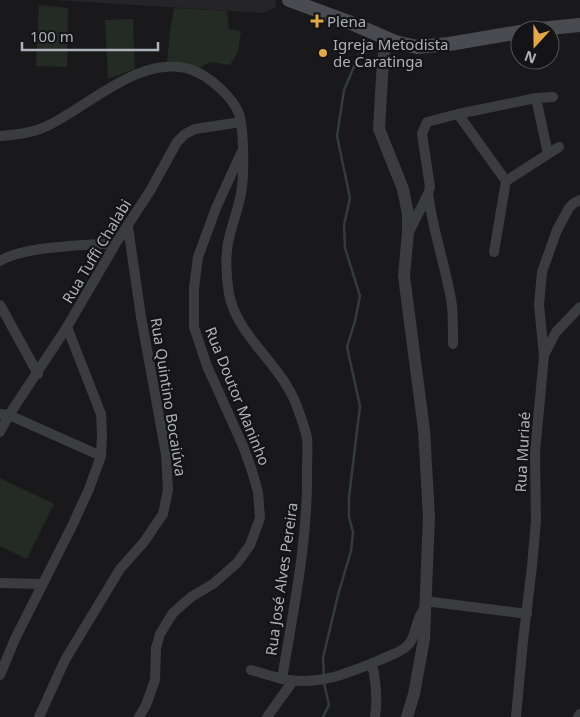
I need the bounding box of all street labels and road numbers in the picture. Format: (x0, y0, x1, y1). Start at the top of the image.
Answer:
street label: Rua Tuffi Chalabi (57, 195, 135, 307)
street label: Rua Quintino Bocaiúva (147, 316, 191, 478)
street label: Rua Doutor Maninho (201, 324, 275, 468)
street label: Rua Muriaé (510, 411, 534, 493)
street label: Rua José Alves Pereira (260, 501, 302, 657)

